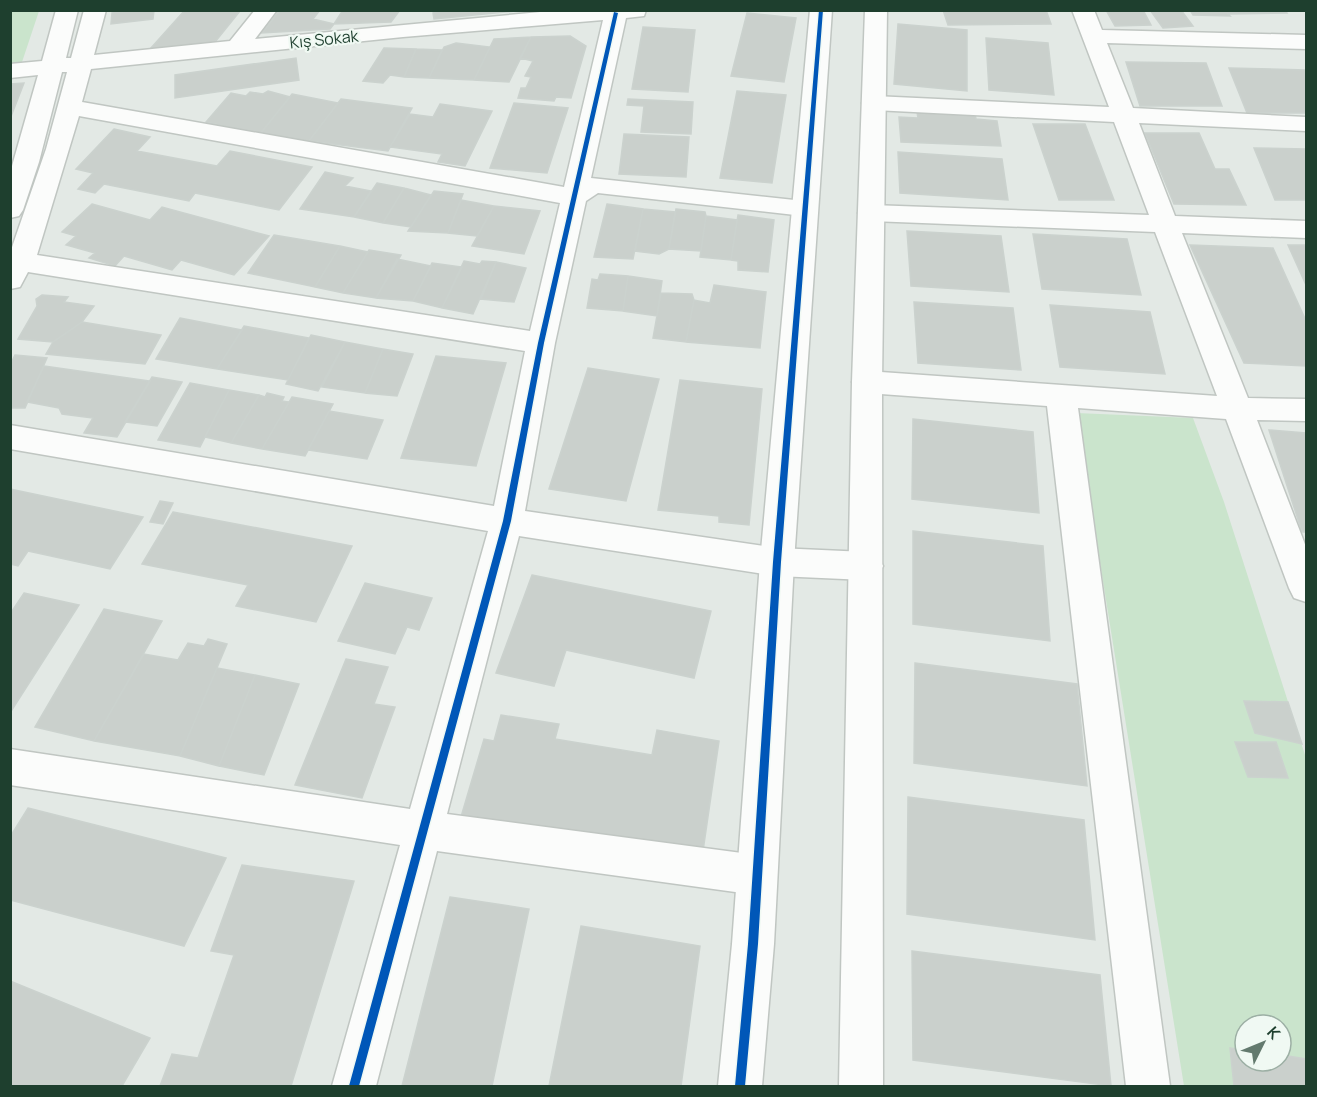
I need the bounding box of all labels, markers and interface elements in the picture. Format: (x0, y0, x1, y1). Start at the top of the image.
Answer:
street label: Kış Sokak (289, 24, 360, 54)
north arrow (1233, 1013, 1293, 1073)
text: K (1262, 1021, 1286, 1045)

